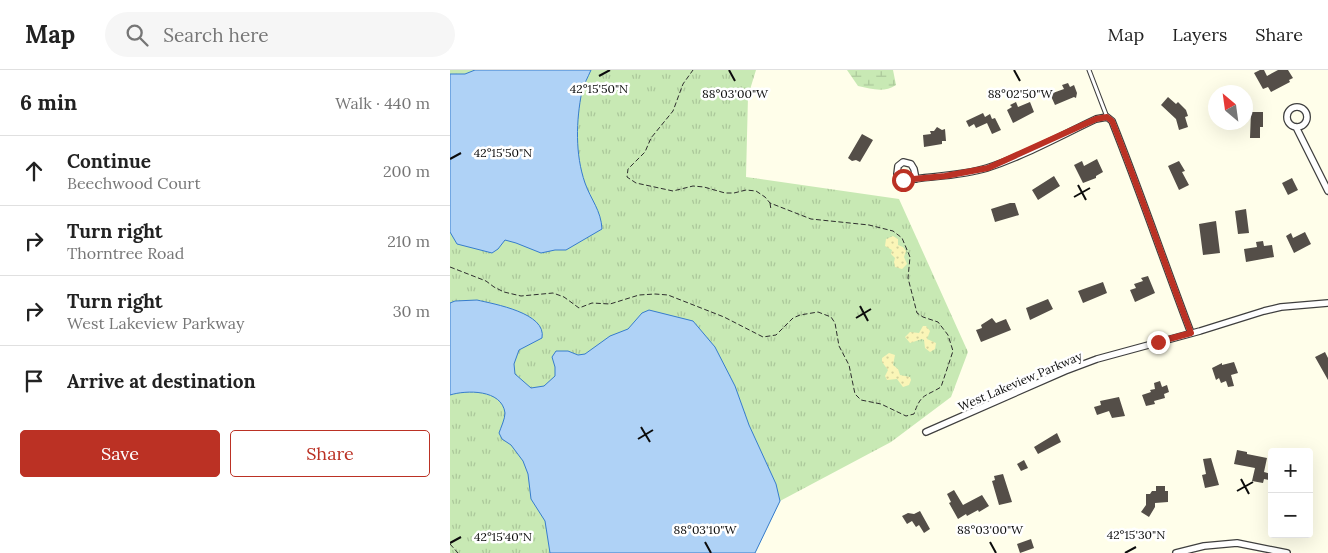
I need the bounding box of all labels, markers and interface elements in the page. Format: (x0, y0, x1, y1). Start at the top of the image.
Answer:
search box (105, 12, 455, 57)
text: Map (25, 19, 75, 50)
icon: search (123, 21, 151, 49)
text: Search here (163, 23, 269, 47)
text: Map (1108, 23, 1144, 46)
text: Layers (1172, 23, 1227, 46)
text: Share (1255, 23, 1303, 46)
text: 42°15'50"N (570, 81, 628, 96)
north arrow (1208, 85, 1253, 130)
text: 88°03'00"W (702, 86, 769, 101)
text: 88°02'50"W (988, 86, 1053, 101)
text: 6 min (20, 89, 77, 116)
text: Walk · 440 m (335, 93, 430, 113)
text: 42°15'50"N (474, 145, 532, 160)
text: Continue (67, 149, 151, 173)
icon: ahead (20, 157, 48, 185)
text: 200 m (383, 161, 430, 181)
route start (892, 169, 915, 192)
text: Beechwood Court (67, 173, 201, 193)
text: Turn right (67, 219, 163, 243)
icon: right (20, 227, 48, 255)
text: 210 m (387, 231, 430, 251)
text: Thorntree Road (67, 243, 184, 263)
text: Turn right (67, 289, 163, 313)
icon: right (20, 297, 48, 325)
text: 30 m (393, 301, 430, 321)
text: West Lakeview Parkway (67, 313, 244, 333)
route end (1147, 331, 1170, 354)
street label: West Lakeview Parkway (956, 348, 1085, 414)
icon: arrive (20, 367, 48, 395)
text: Arrive at destination (67, 369, 256, 393)
button: Save (20, 430, 220, 477)
button: Share (230, 430, 430, 477)
map controls (1268, 448, 1313, 538)
button: + (1268, 448, 1313, 493)
button: − (1268, 493, 1313, 538)
text: 88°03'10"W (674, 522, 737, 537)
text: 88°03'00"W (957, 522, 1024, 537)
text: 42°15'30"N (1107, 527, 1165, 542)
text: 42°15'40"N (474, 529, 532, 544)

